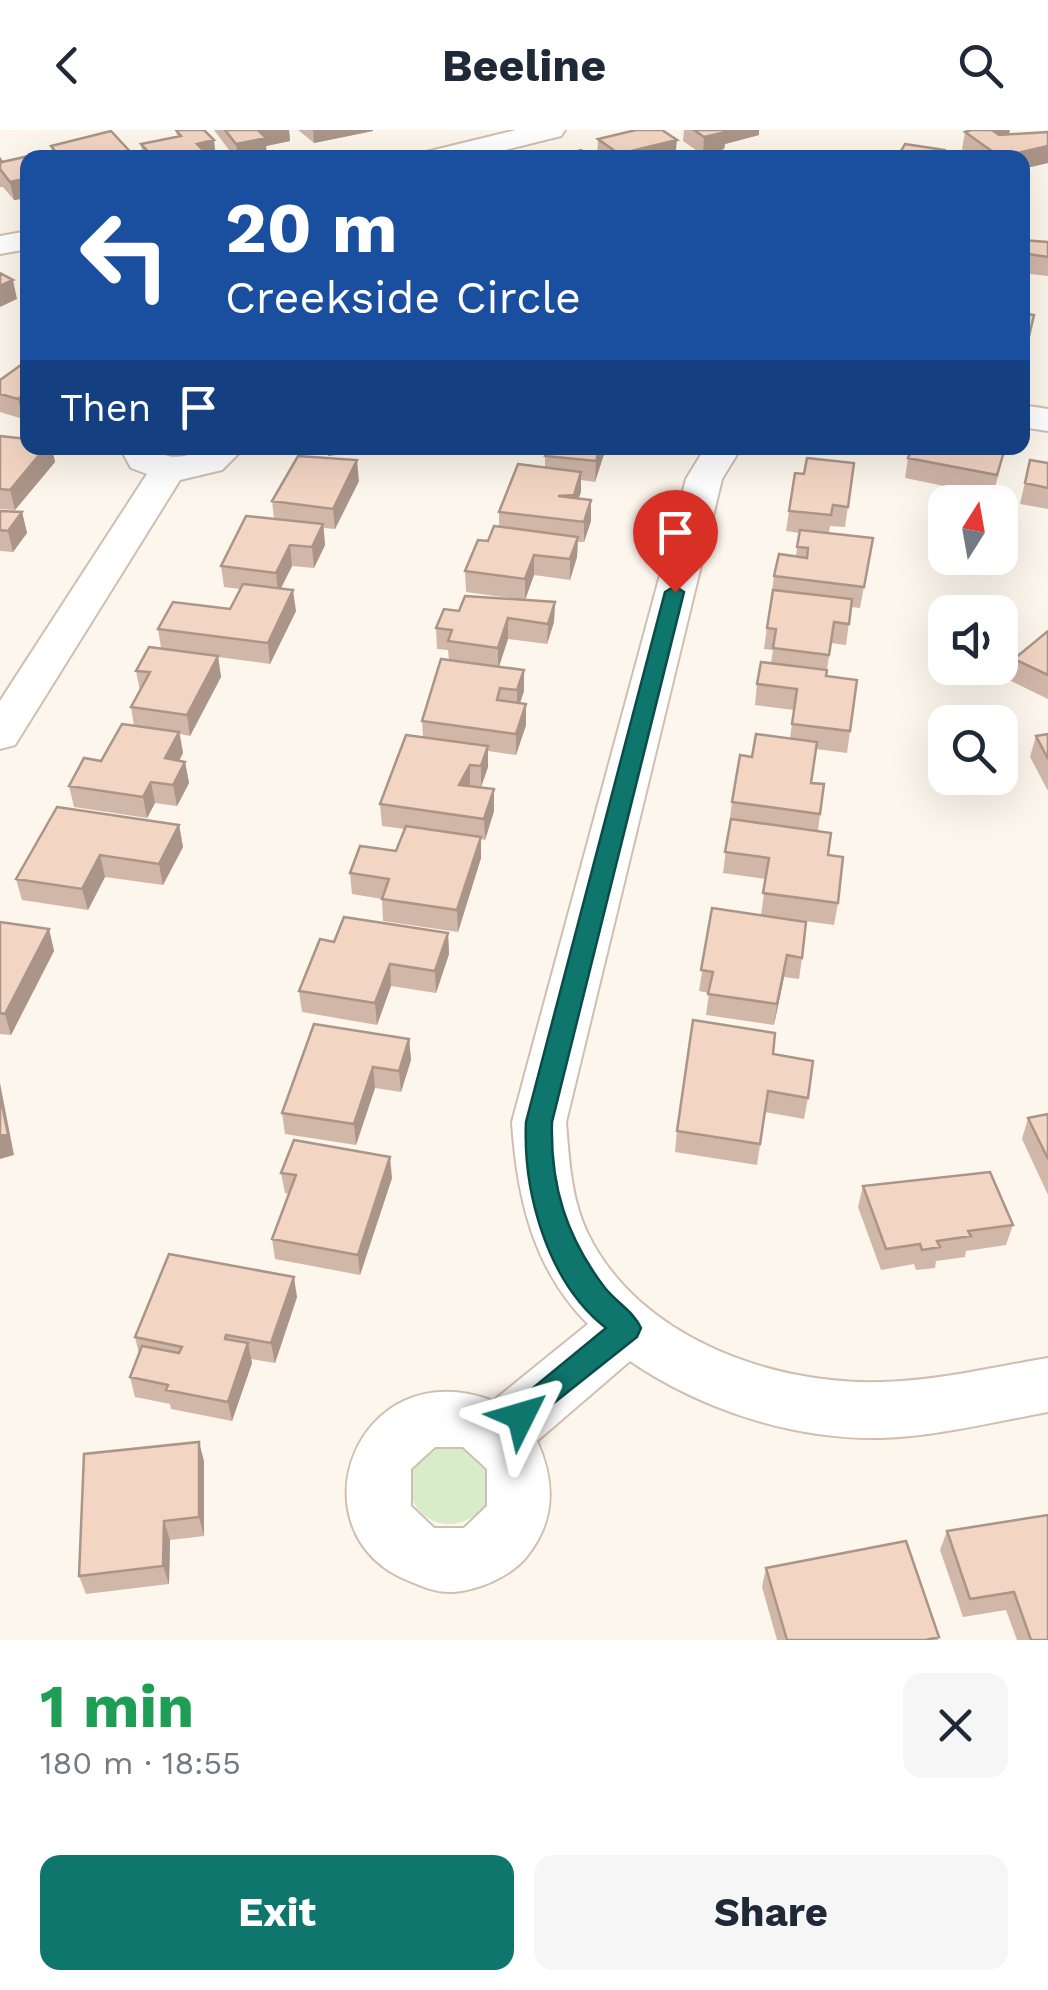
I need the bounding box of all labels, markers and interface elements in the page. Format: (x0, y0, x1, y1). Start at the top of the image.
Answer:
icon: back (40, 38, 95, 93)
icon: search (953, 38, 1008, 93)
text: Beeline (442, 39, 606, 92)
text: 20 m (225, 187, 398, 269)
icon: left (60, 190, 190, 320)
text: Creekside Circle (225, 271, 581, 324)
icon: arrive (171, 380, 226, 435)
text: Then (60, 386, 151, 430)
north arrow (928, 485, 1018, 575)
map controls (928, 485, 1018, 795)
pin (633, 490, 718, 593)
icon: arrive (648, 505, 703, 560)
button: sound (928, 595, 1018, 685)
button: search (928, 705, 1018, 795)
position arrow (469, 1364, 573, 1468)
text: 1 min (40, 1671, 194, 1742)
button: close (903, 1673, 1008, 1778)
text: 180 m · 18:55 (40, 1744, 241, 1782)
button: Exit (40, 1855, 514, 1970)
button: Share (534, 1855, 1008, 1970)

